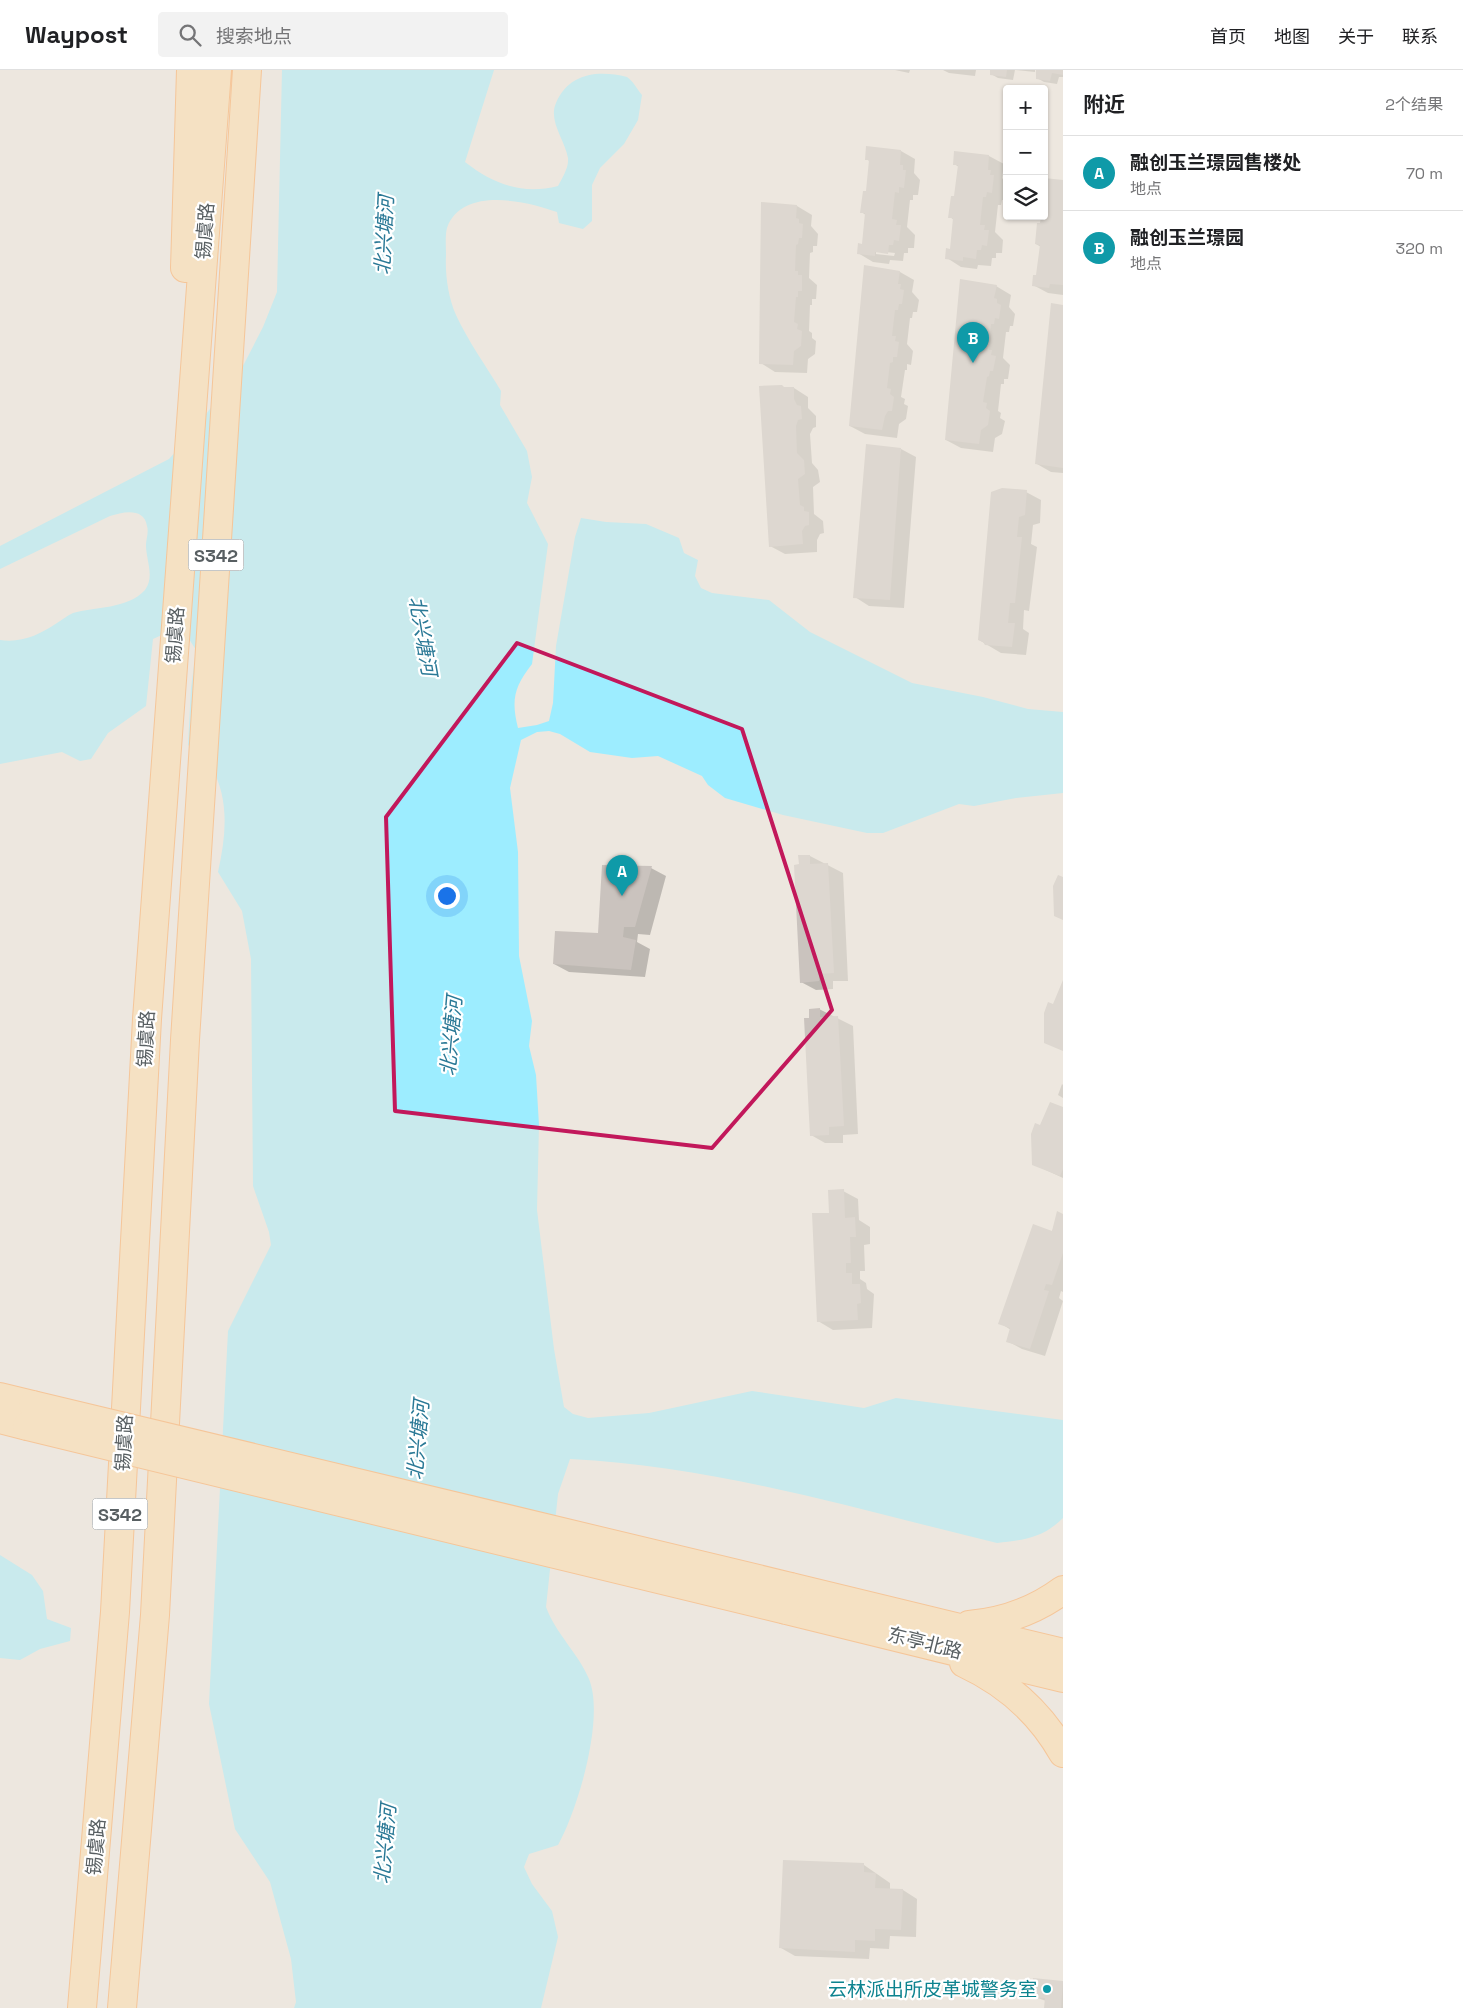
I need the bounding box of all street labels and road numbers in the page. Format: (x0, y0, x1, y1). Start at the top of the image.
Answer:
street label: 锡虞路 (191, 202, 219, 260)
road number: S342 (188, 540, 244, 570)
street label: 锡虞路 (161, 606, 189, 664)
street label: 锡虞路 (132, 1010, 160, 1068)
street label: 锡虞路 (110, 1414, 138, 1472)
road number: S342 (92, 1498, 148, 1530)
street label: 东亭北路 (885, 1622, 965, 1664)
street label: 锡虞路 (81, 1818, 111, 1876)

